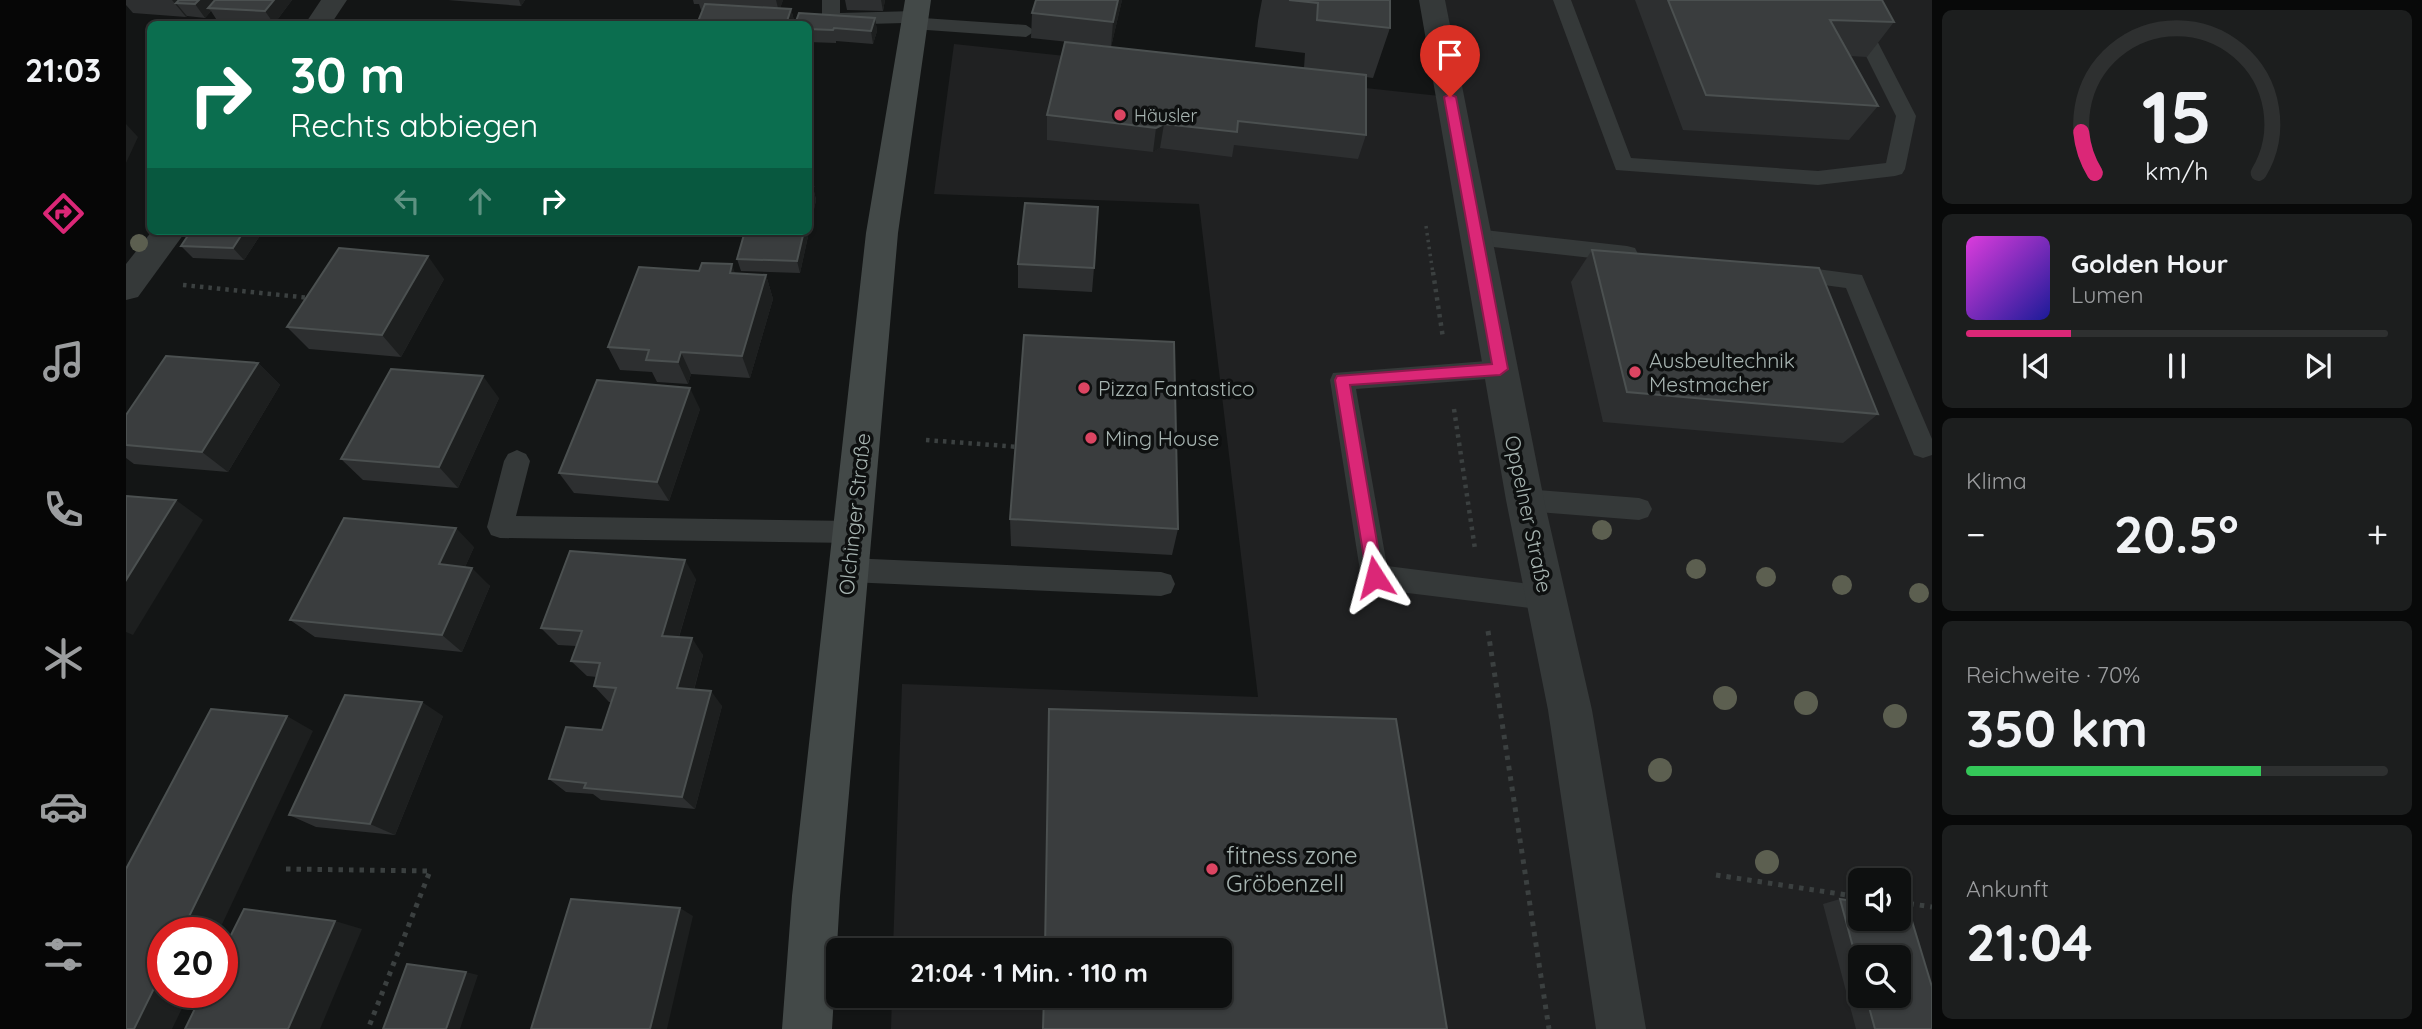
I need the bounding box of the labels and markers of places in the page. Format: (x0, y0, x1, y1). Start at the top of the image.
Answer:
pin (1420, 25, 1480, 97)
place label: Häusler (1134, 104, 1198, 127)
marker: Häusler (1112, 107, 1128, 123)
place label: Ausbeultechnik Mestmacher (1649, 347, 1795, 397)
marker: Ausbeultechnik Mestmacher (1627, 364, 1643, 380)
place label: Pizza Fantastico (1098, 375, 1255, 401)
marker: Pizza Fantastico (1076, 380, 1092, 396)
place label: Ming House (1105, 425, 1219, 451)
marker: Ming House (1083, 430, 1099, 446)
place label: fitness zone Gröbenzell (1226, 840, 1358, 898)
marker: fitness zone Gröbenzell (1204, 861, 1220, 877)

